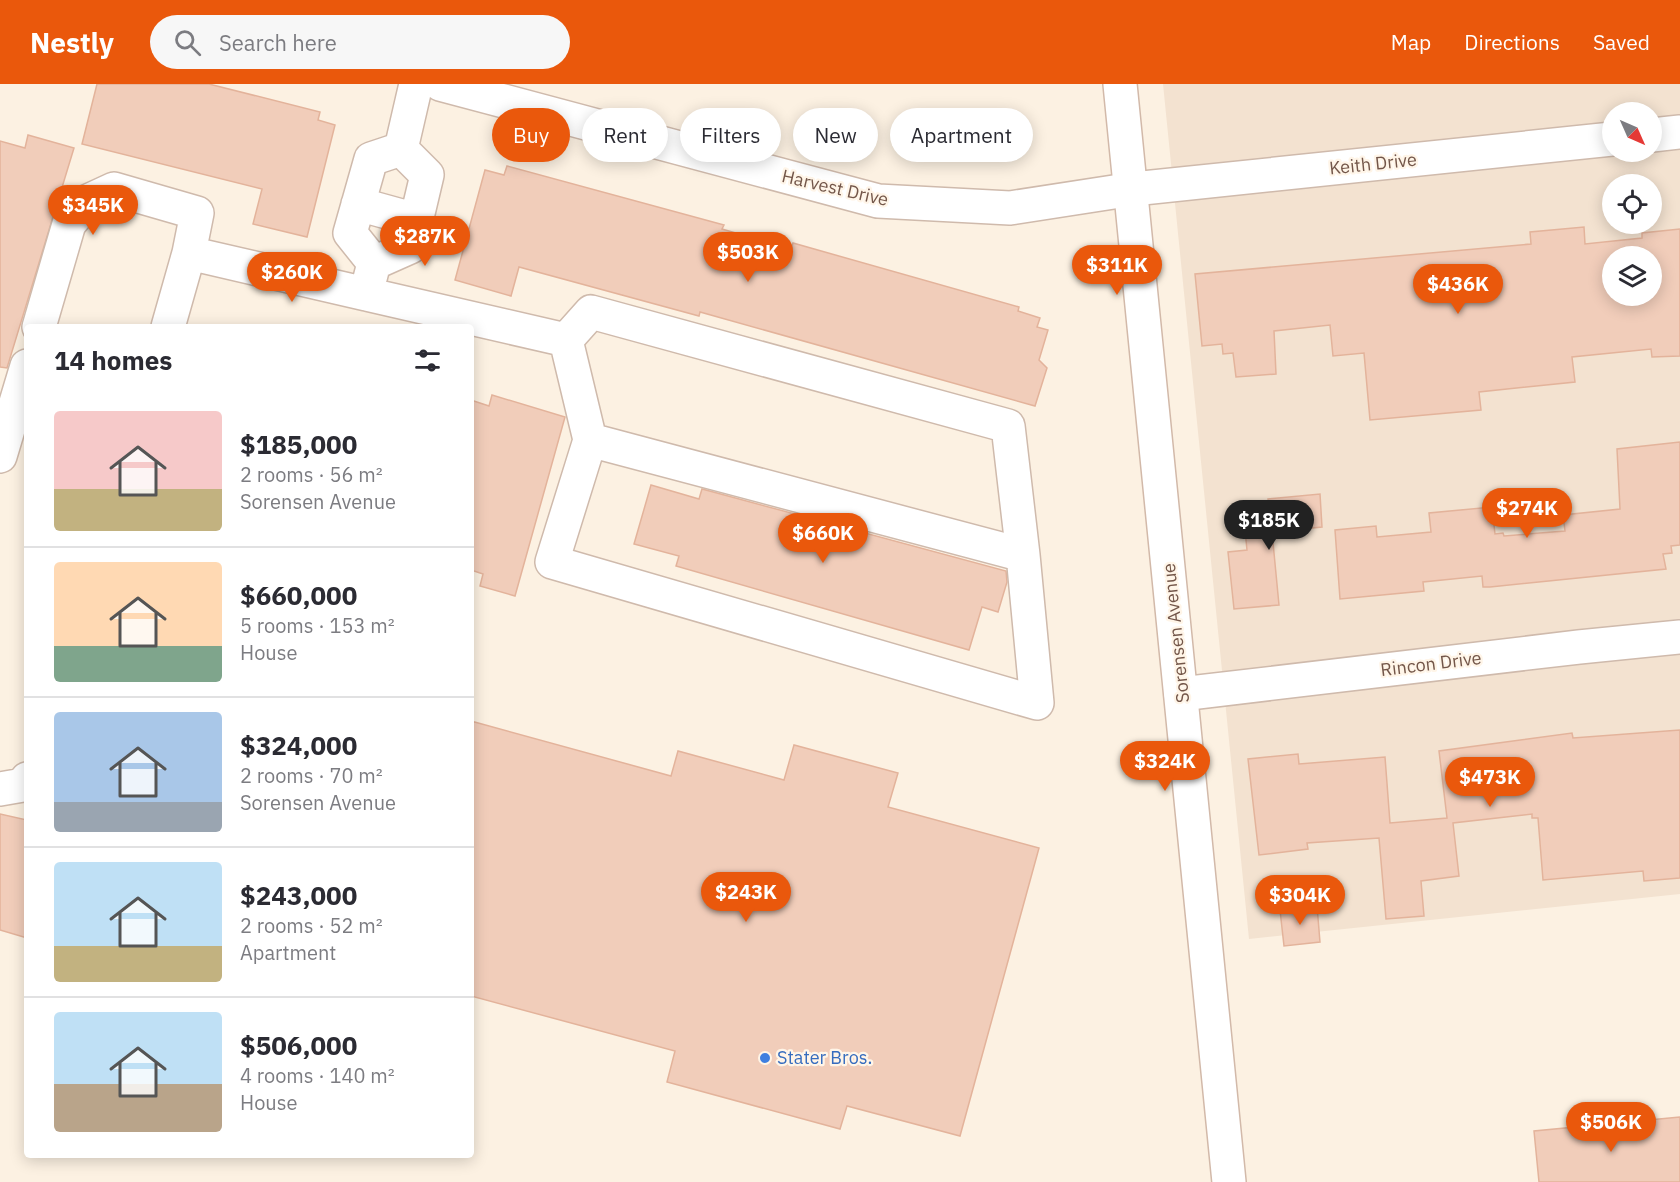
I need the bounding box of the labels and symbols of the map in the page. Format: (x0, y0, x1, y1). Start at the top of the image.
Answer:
north arrow (1602, 102, 1662, 162)
street label: Keith Drive (1328, 147, 1418, 180)
street label: Harvest Drive (780, 164, 891, 211)
pin: $345K (51, 185, 135, 236)
pin: $287K (383, 216, 467, 267)
pin: $503K (706, 232, 790, 283)
pin: $311K (1075, 245, 1159, 296)
pin: $260K (250, 252, 334, 303)
pin: $436K (1416, 264, 1500, 315)
pin: $274K (1485, 488, 1569, 539)
pin: $185K (1227, 500, 1311, 551)
pin: $660K (781, 513, 865, 564)
street label: Sorensen Avenue (1157, 562, 1194, 704)
street label: Rincon Drive (1379, 646, 1483, 681)
pin: $324K (1123, 741, 1207, 792)
pin: $473K (1448, 757, 1532, 808)
pin: $243K (704, 872, 788, 923)
pin: $304K (1258, 875, 1342, 926)
place label: Stater Bros. (777, 1046, 872, 1069)
marker: Stater Bros. (758, 1051, 772, 1065)
pin: $506K (1569, 1102, 1653, 1153)

